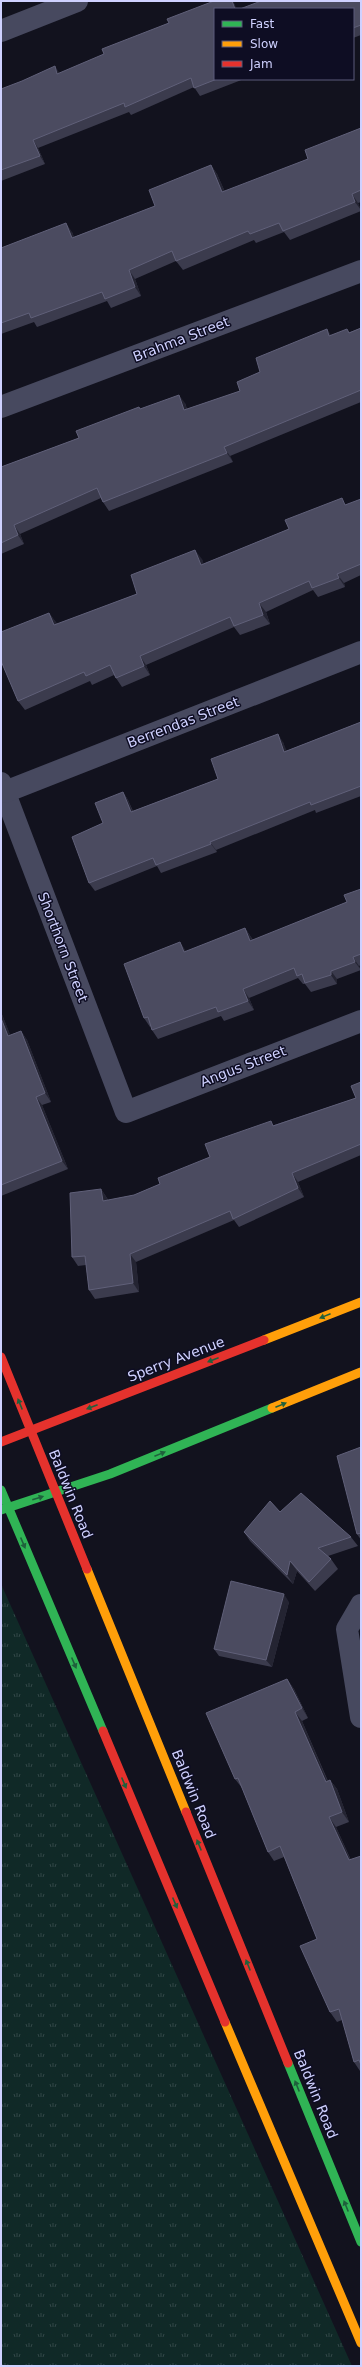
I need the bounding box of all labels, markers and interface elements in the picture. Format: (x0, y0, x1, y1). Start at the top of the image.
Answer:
legend (214, 8, 354, 80)
text: Fast (250, 17, 274, 31)
text: Slow (250, 37, 278, 51)
text: Jam (249, 57, 273, 71)
street label: Brahma Street (131, 313, 232, 365)
street label: Berrendas Street (125, 693, 242, 751)
street label: Shorthorn Street (35, 890, 92, 1005)
street label: Angus Street (198, 1042, 289, 1090)
one-way arrow (318, 1314, 330, 1320)
street label: Sperry Avenue (125, 1333, 227, 1385)
one-way arrow (207, 1358, 219, 1364)
one-way arrow (17, 1399, 23, 1410)
one-way arrow (275, 1401, 287, 1407)
one-way arrow (86, 1404, 97, 1410)
street label: Baldwin Road (46, 1447, 96, 1541)
one-way arrow (155, 1450, 167, 1456)
one-way arrow (32, 1495, 44, 1501)
one-way arrow (20, 1538, 26, 1549)
one-way arrow (71, 1658, 77, 1670)
street label: Baldwin Road (169, 1747, 219, 1841)
one-way arrow (122, 1777, 128, 1789)
one-way arrow (196, 1840, 202, 1851)
one-way arrow (172, 1897, 178, 1908)
one-way arrow (245, 1959, 251, 1971)
street label: Baldwin Road (291, 2047, 341, 2141)
one-way arrow (294, 2079, 300, 2091)
one-way arrow (343, 2200, 349, 2212)

